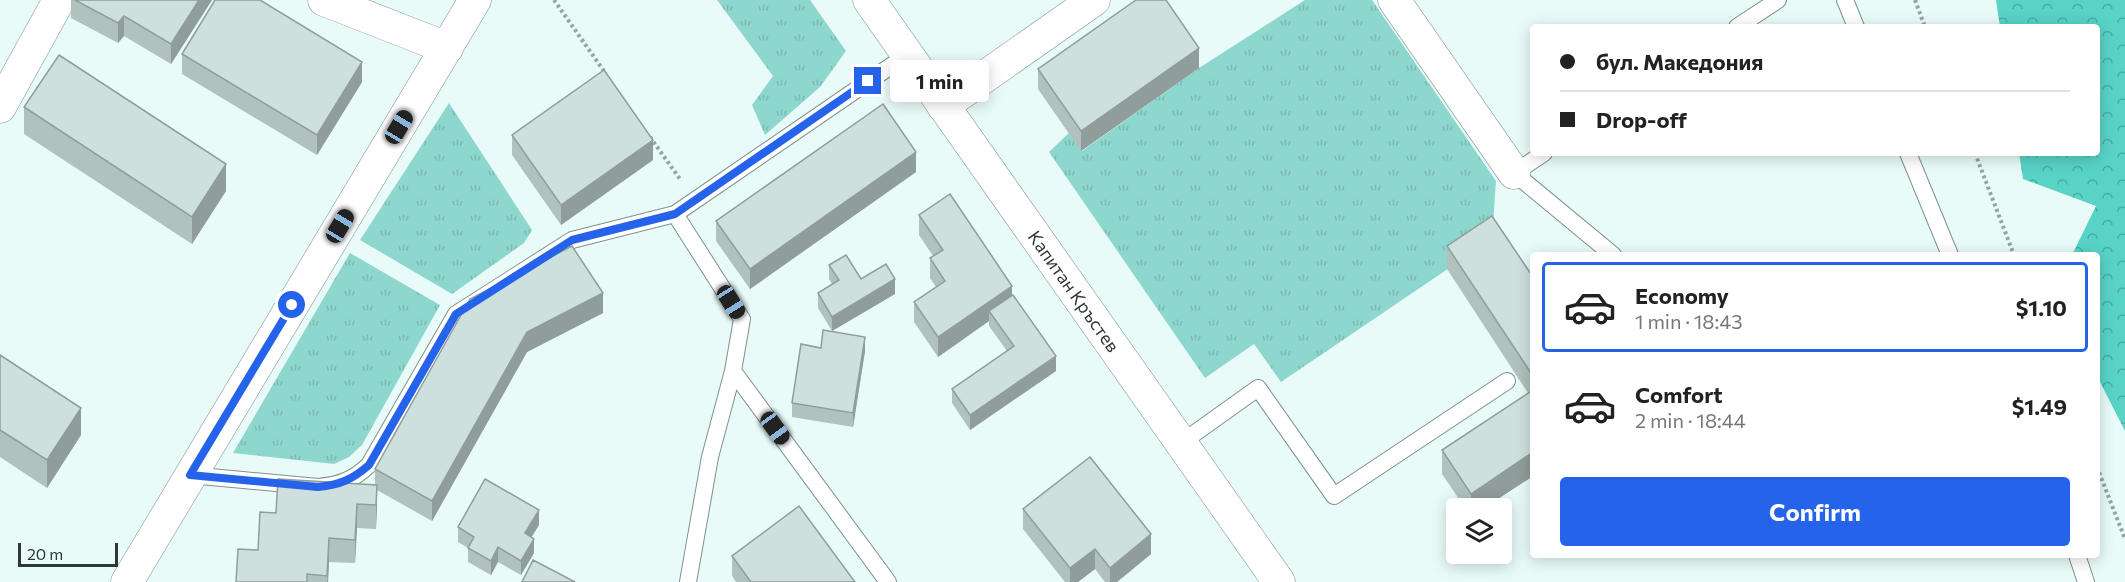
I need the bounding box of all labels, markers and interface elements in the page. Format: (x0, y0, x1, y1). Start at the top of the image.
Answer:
text: бул. Македония (1596, 48, 1763, 75)
callout: 1 min (889, 60, 988, 102)
route end (854, 67, 881, 94)
text: 1 min (916, 69, 963, 93)
text: Drop-off (1596, 106, 1687, 133)
car (382, 107, 416, 147)
car (323, 206, 357, 246)
street label: Капитан Кръстев (1024, 226, 1124, 356)
icon: car (1563, 280, 1617, 334)
car (714, 282, 748, 322)
text: Economy (1635, 282, 1729, 309)
route start (278, 291, 305, 318)
text: $1.10 (2016, 294, 2067, 321)
text: 1 min · 18:43 (1635, 309, 1743, 333)
icon: car (1563, 379, 1617, 433)
text: Comfort (1635, 381, 1723, 408)
text: $1.49 (2012, 393, 2067, 420)
car (757, 408, 793, 448)
text: 2 min · 18:44 (1635, 408, 1746, 432)
button: Confirm (1560, 477, 2070, 546)
map controls (1446, 498, 1512, 564)
button: layers (1446, 498, 1512, 564)
scale bar (18, 540, 118, 568)
text: 20 m (27, 544, 63, 563)

